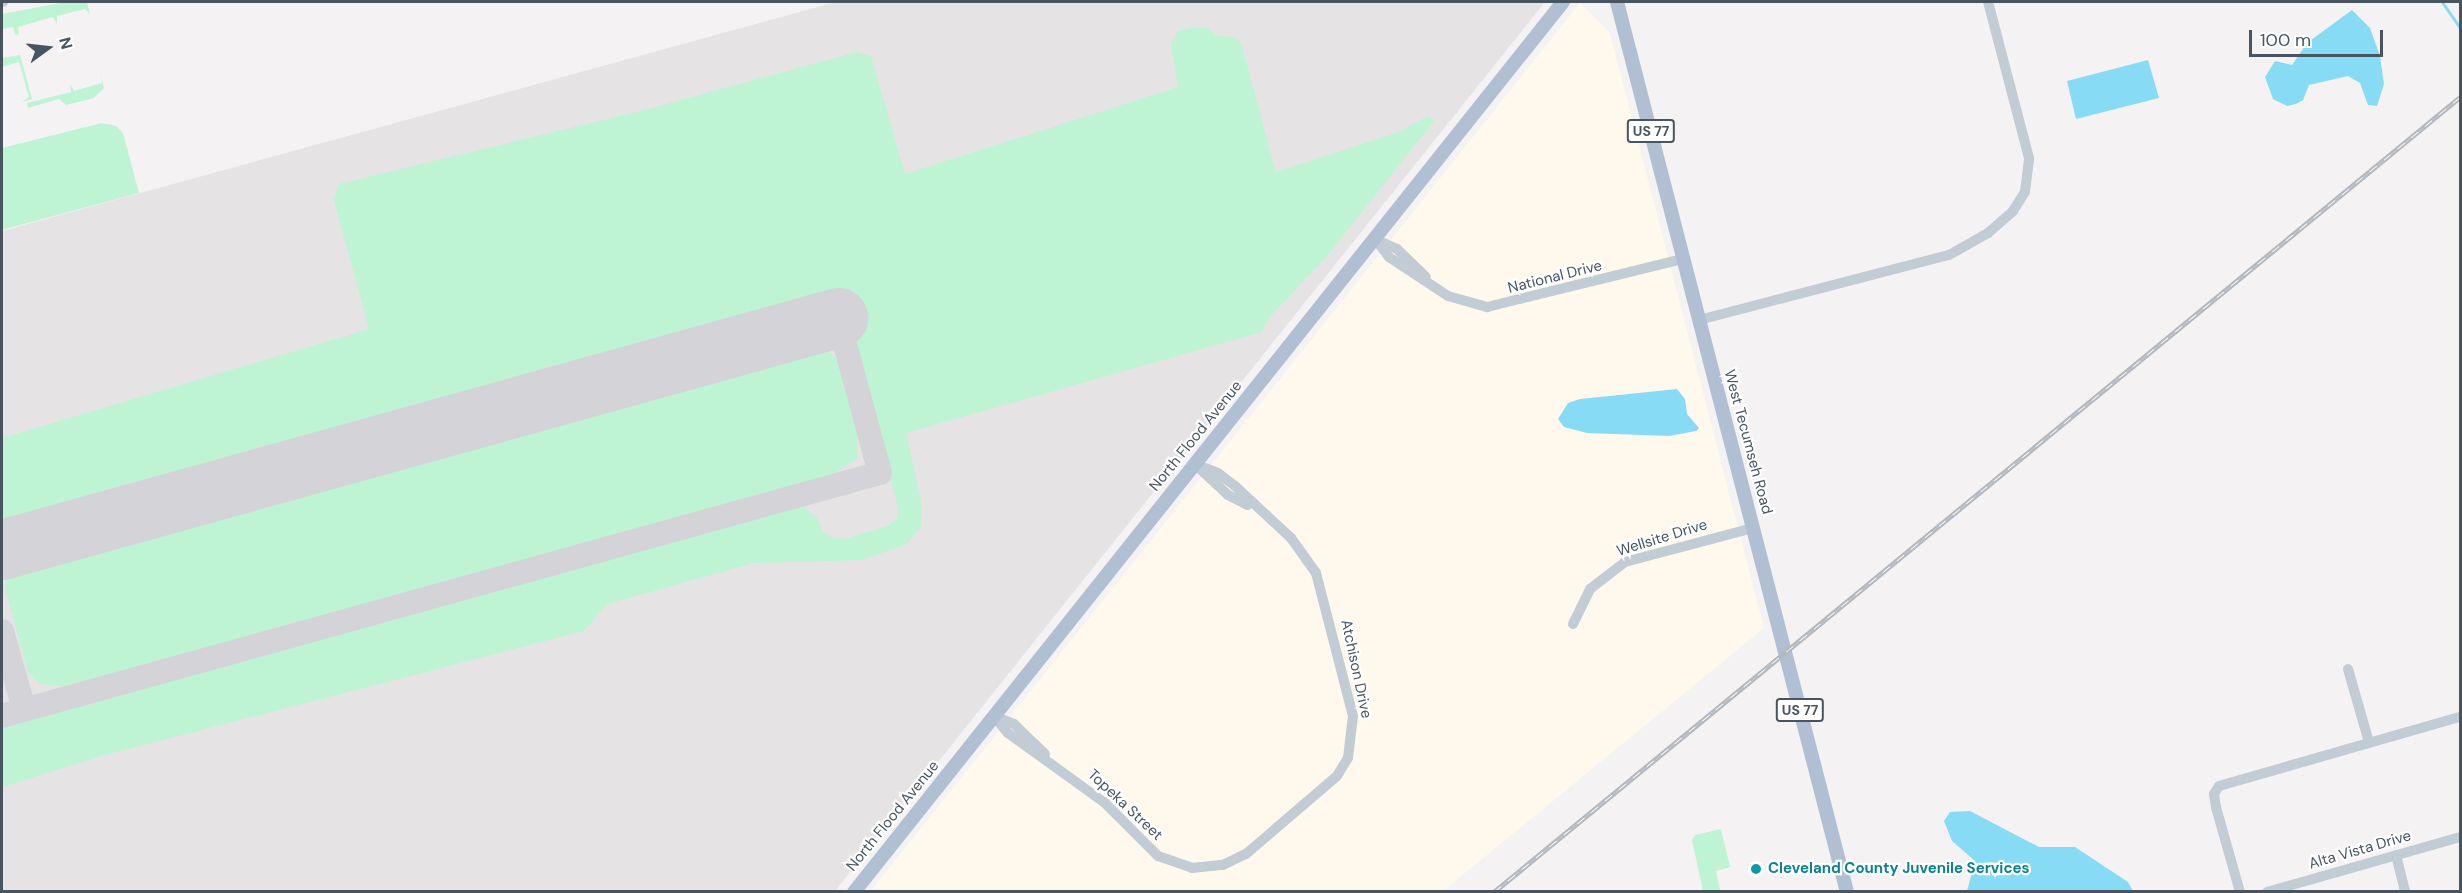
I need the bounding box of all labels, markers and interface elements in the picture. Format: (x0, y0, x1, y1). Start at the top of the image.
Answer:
north arrow (18, 18, 78, 78)
scale bar (2252, 18, 2386, 56)
text: 100 m (2260, 28, 2311, 52)
text: N (54, 35, 78, 52)
road number: US 77 (1626, 120, 1676, 142)
street label: National Drive (1506, 257, 1604, 297)
street label: West Tecumseh Road (1720, 368, 1776, 516)
street label: North Flood Avenue (1146, 377, 1246, 495)
street label: Wellsite Drive (1615, 516, 1709, 560)
street label: Atchison Drive (1337, 618, 1375, 720)
road number: US 77 (1774, 699, 1826, 721)
street label: North Flood Avenue (843, 757, 943, 875)
street label: Topeka Street (1084, 766, 1166, 844)
street label: Alta Vista Drive (2307, 827, 2413, 873)
place label: Cleveland County Juvenile Services (1768, 860, 2030, 878)
marker: Cleveland County Juvenile Services (1749, 862, 1763, 876)

